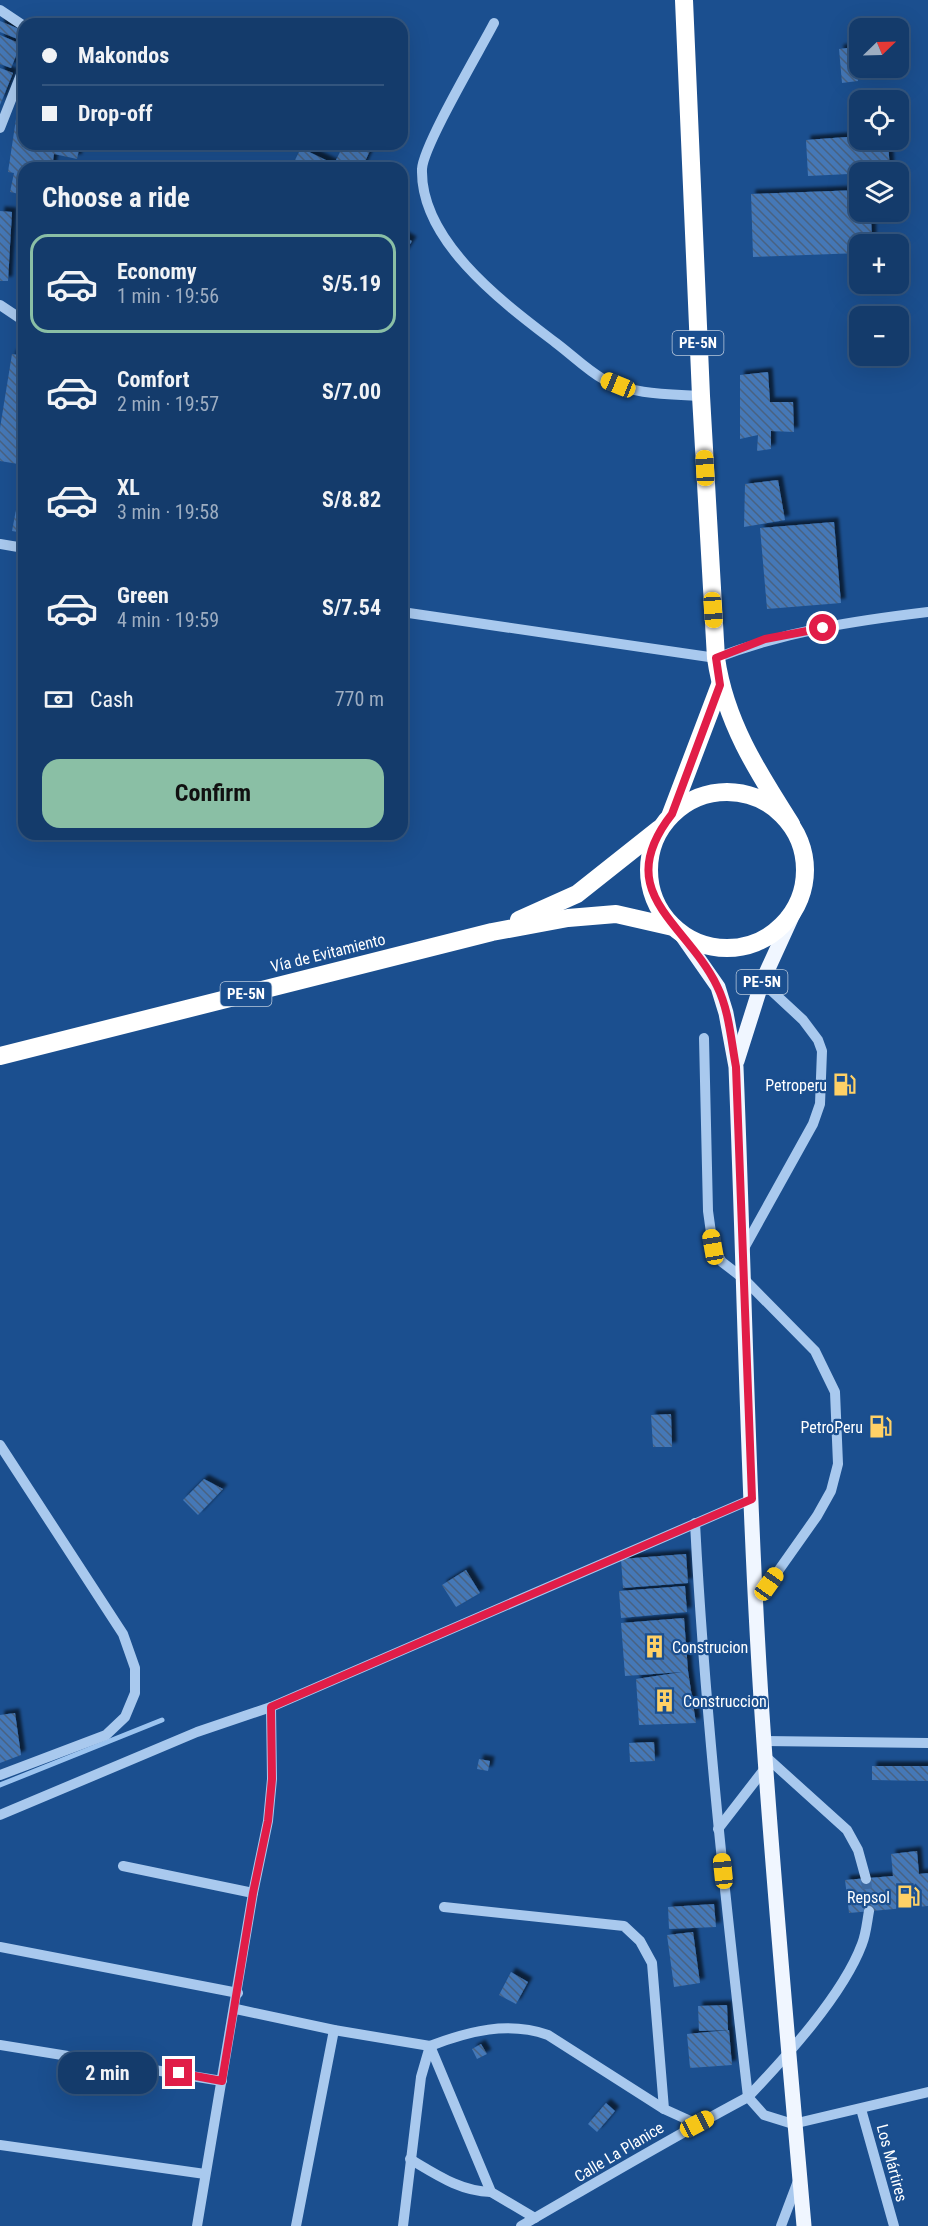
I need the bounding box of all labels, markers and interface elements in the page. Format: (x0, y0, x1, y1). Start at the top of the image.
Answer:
north arrow (849, 18, 909, 78)
map controls (849, 18, 909, 366)
text: Makondos (78, 43, 169, 68)
button: locate (849, 90, 909, 150)
text: Drop-off (78, 101, 152, 126)
button: layers (849, 162, 909, 222)
text: Choose a ride (42, 182, 190, 214)
button: + (849, 234, 909, 294)
icon: car (45, 257, 99, 311)
text: Economy (117, 259, 197, 284)
text: S/5.19 (322, 271, 381, 296)
text: 1 min · 19:56 (117, 284, 219, 308)
button: − (849, 306, 909, 366)
road number: PE-5N (672, 331, 724, 355)
icon: car (45, 365, 99, 419)
text: Comfort (117, 367, 190, 392)
car (598, 370, 638, 400)
text: S/7.00 (322, 379, 381, 404)
text: 2 min · 19:57 (117, 392, 219, 416)
car (695, 450, 715, 486)
icon: car (45, 473, 99, 527)
text: XL (117, 475, 140, 500)
text: S/8.82 (322, 487, 381, 512)
text: 3 min · 19:58 (117, 500, 219, 524)
icon: car (45, 581, 99, 635)
text: Green (117, 583, 169, 608)
car (703, 591, 723, 629)
text: S/7.54 (322, 595, 381, 620)
text: 4 min · 19:59 (117, 608, 219, 632)
route start (809, 614, 836, 641)
icon: cash (42, 683, 75, 716)
text: Cash (90, 687, 134, 712)
text: 770 m (335, 687, 384, 711)
button: Confirm (42, 759, 384, 828)
street label: Vía de Evitamiento (269, 930, 387, 976)
road number: PE-5N (736, 970, 788, 994)
road number: PE-5N (220, 982, 272, 1006)
fuel station icon: Petroperu (832, 1072, 858, 1098)
place label: Petroperu (765, 1076, 827, 1095)
car (701, 1228, 725, 1266)
fuel station icon: PetroPeru (868, 1414, 894, 1440)
place label: PetroPeru (800, 1418, 863, 1437)
car (751, 1564, 787, 1604)
building icon: Construcion (641, 1634, 667, 1660)
place label: Construcion (672, 1638, 748, 1657)
building icon: Construccion (652, 1688, 678, 1714)
place label: Construccion (683, 1692, 767, 1711)
car (712, 1852, 734, 1890)
fuel station icon: Repsol (895, 1884, 921, 1910)
place label: Repsol (847, 1888, 890, 1907)
callout: 2 min (59, 2052, 158, 2094)
route end (165, 2059, 192, 2086)
text: 2 min (85, 2061, 130, 2085)
car (677, 2108, 717, 2140)
street label: Calle La Planice (571, 2118, 667, 2186)
street label: Los Mártires (873, 2122, 911, 2204)

